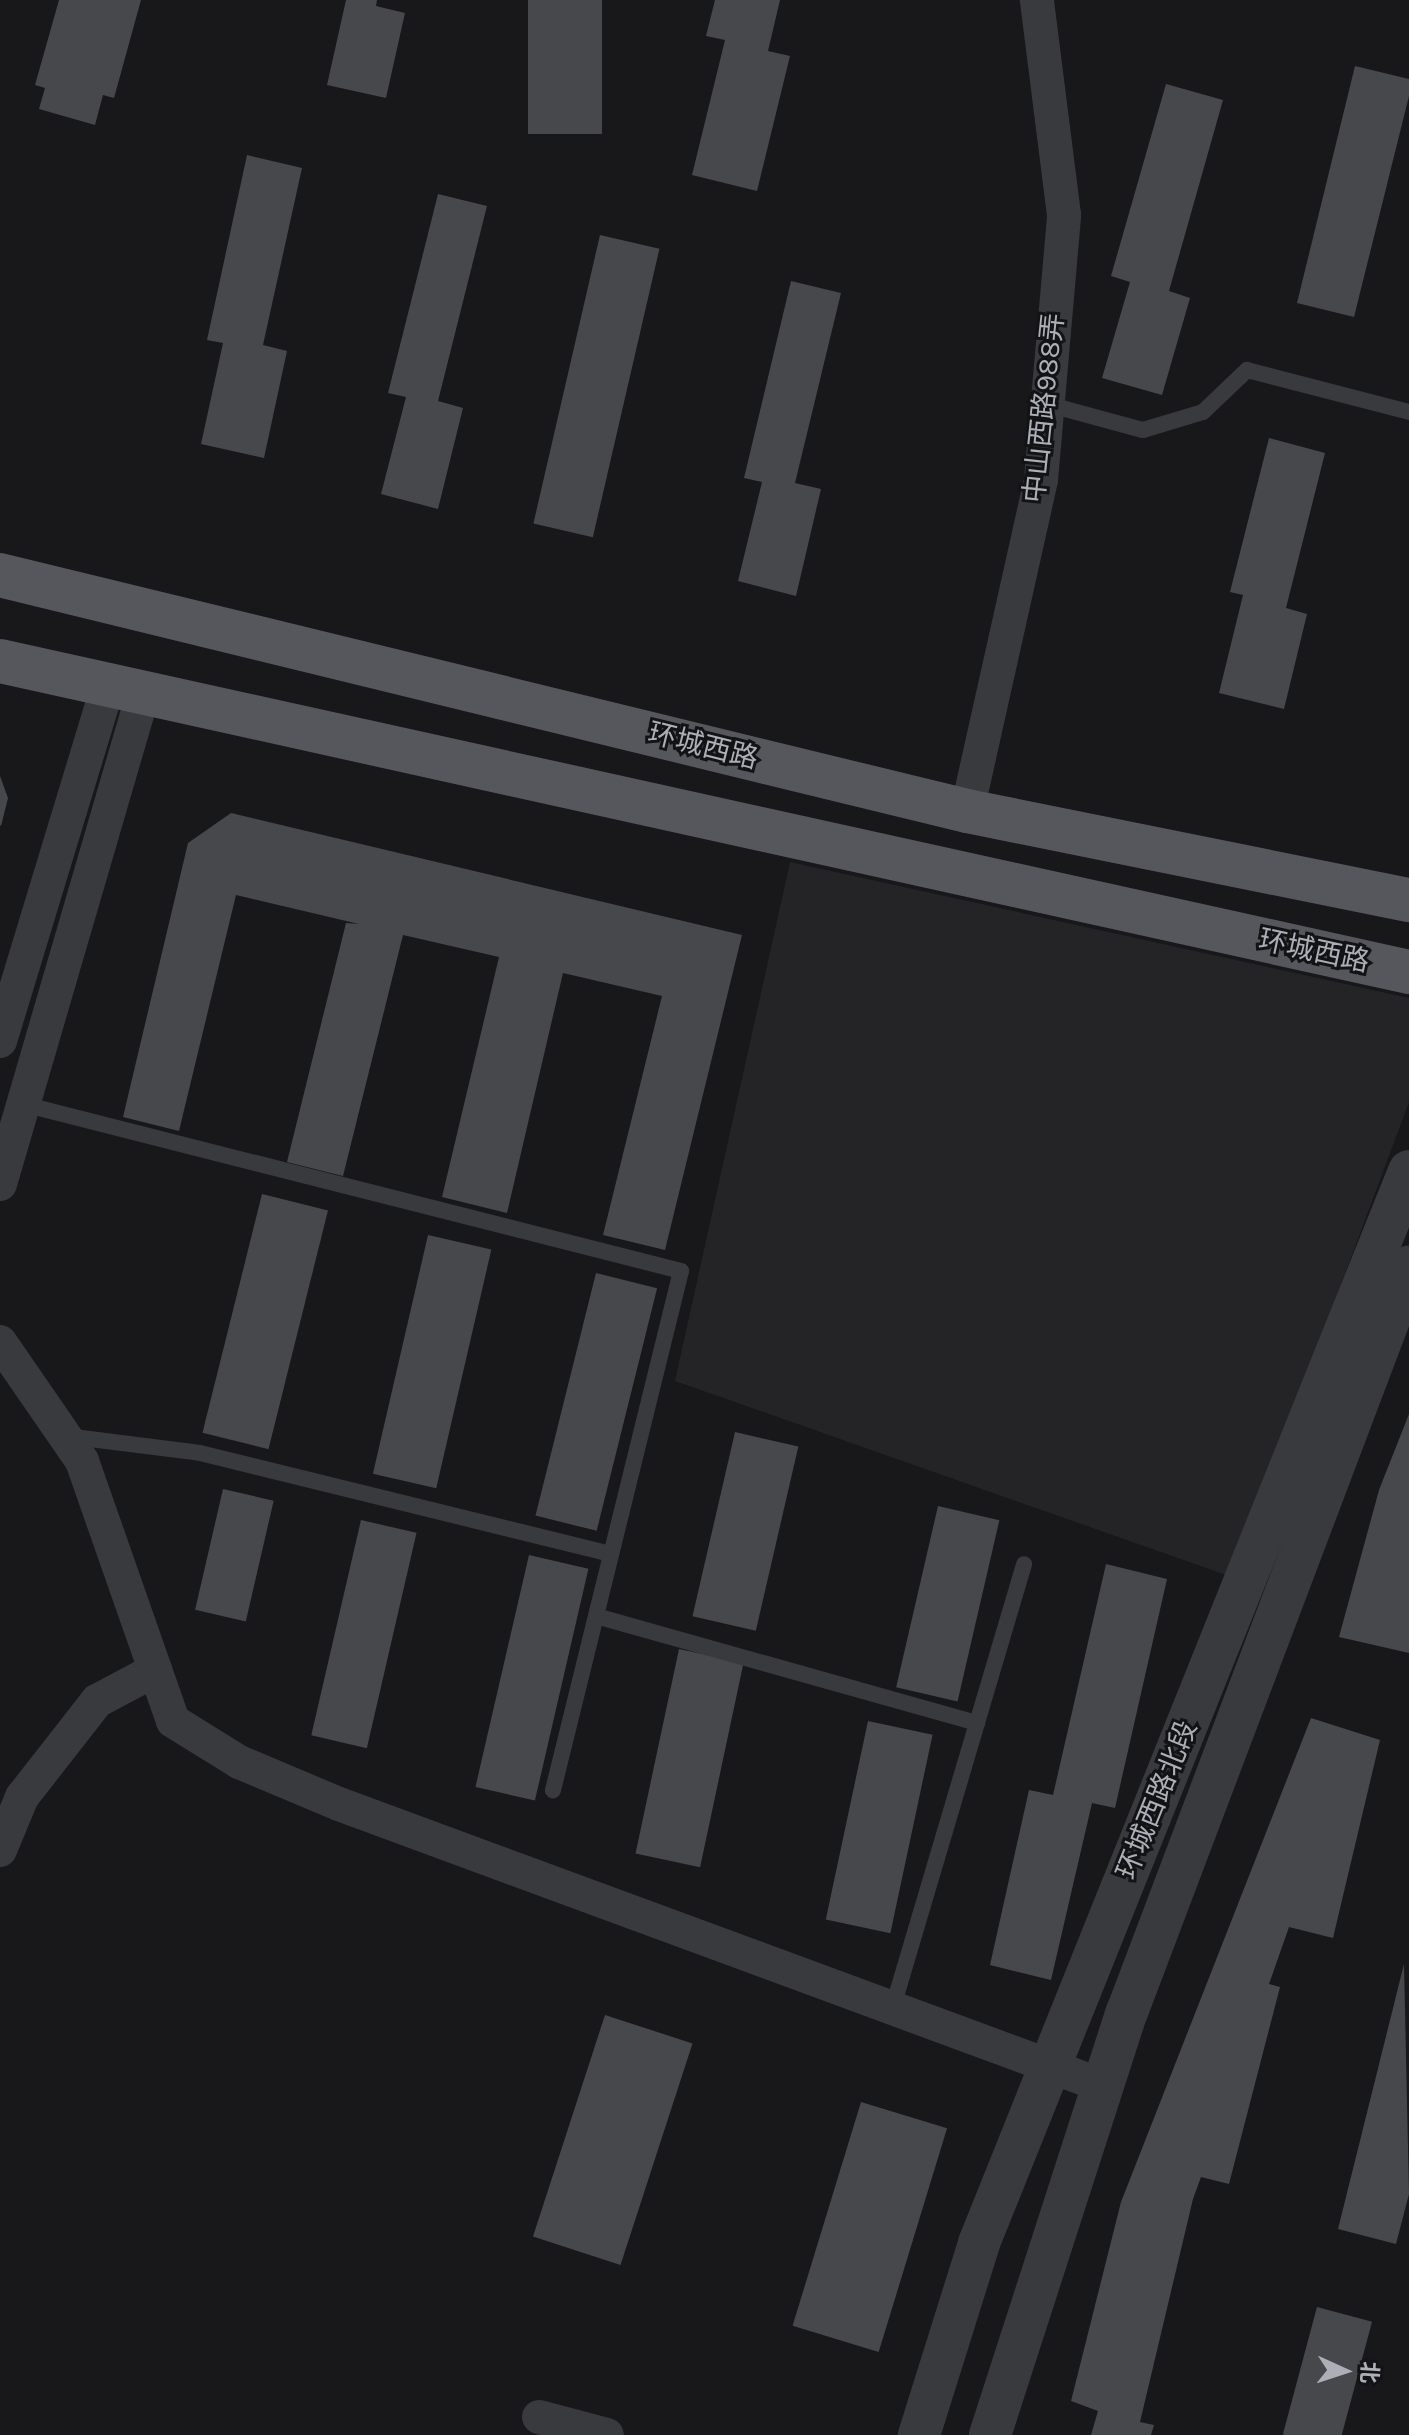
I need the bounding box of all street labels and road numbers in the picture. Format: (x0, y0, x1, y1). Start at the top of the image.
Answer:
street label: 中山西路988弄 (1017, 311, 1071, 505)
street label: 环城西路 (645, 716, 761, 776)
street label: 环城西路 (1256, 923, 1372, 979)
street label: 环城西路北段 (1110, 1716, 1204, 1884)

